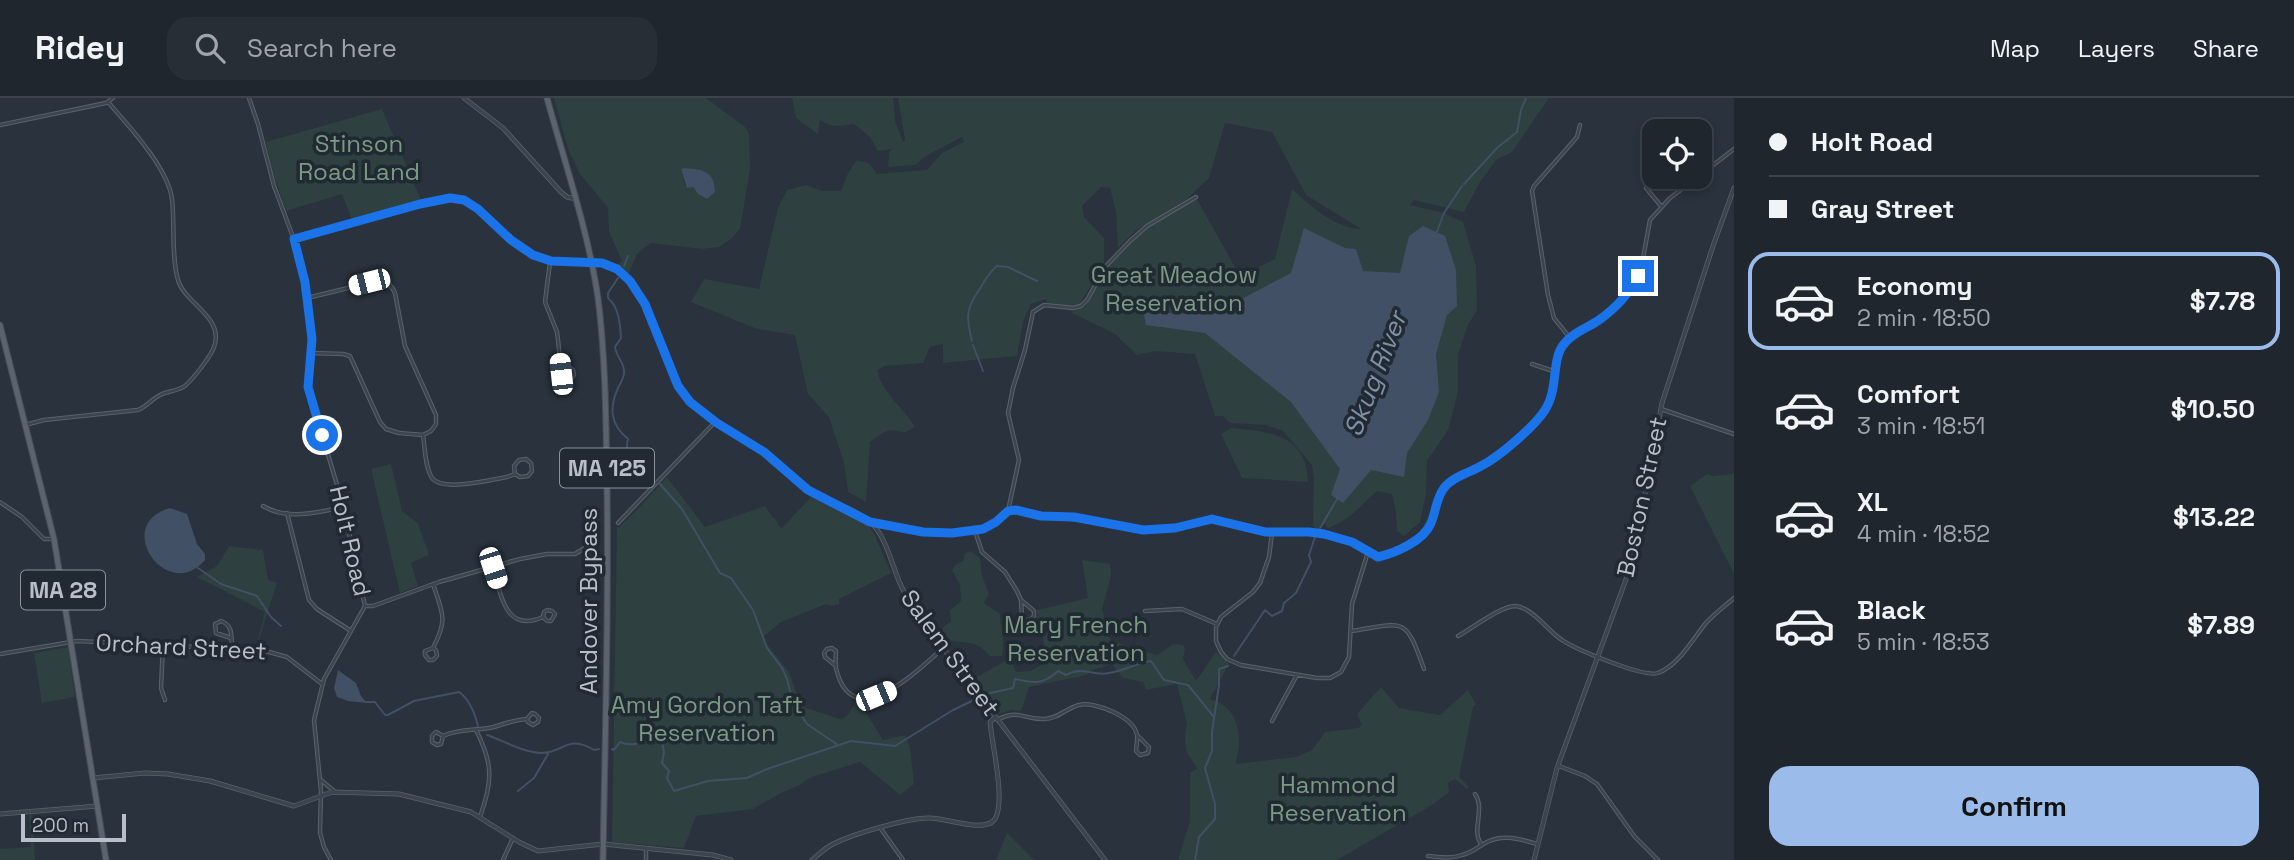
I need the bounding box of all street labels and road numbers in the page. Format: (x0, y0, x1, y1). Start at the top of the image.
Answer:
street label: Boston Street (1609, 414, 1674, 580)
road number: MA 125 (560, 448, 654, 488)
street label: Holt Road (323, 483, 378, 599)
street label: Andover Bypass (573, 508, 604, 694)
road number: MA 28 (21, 570, 105, 610)
street label: Salem Street (894, 583, 1007, 722)
street label: Orchard Street (95, 627, 267, 666)

